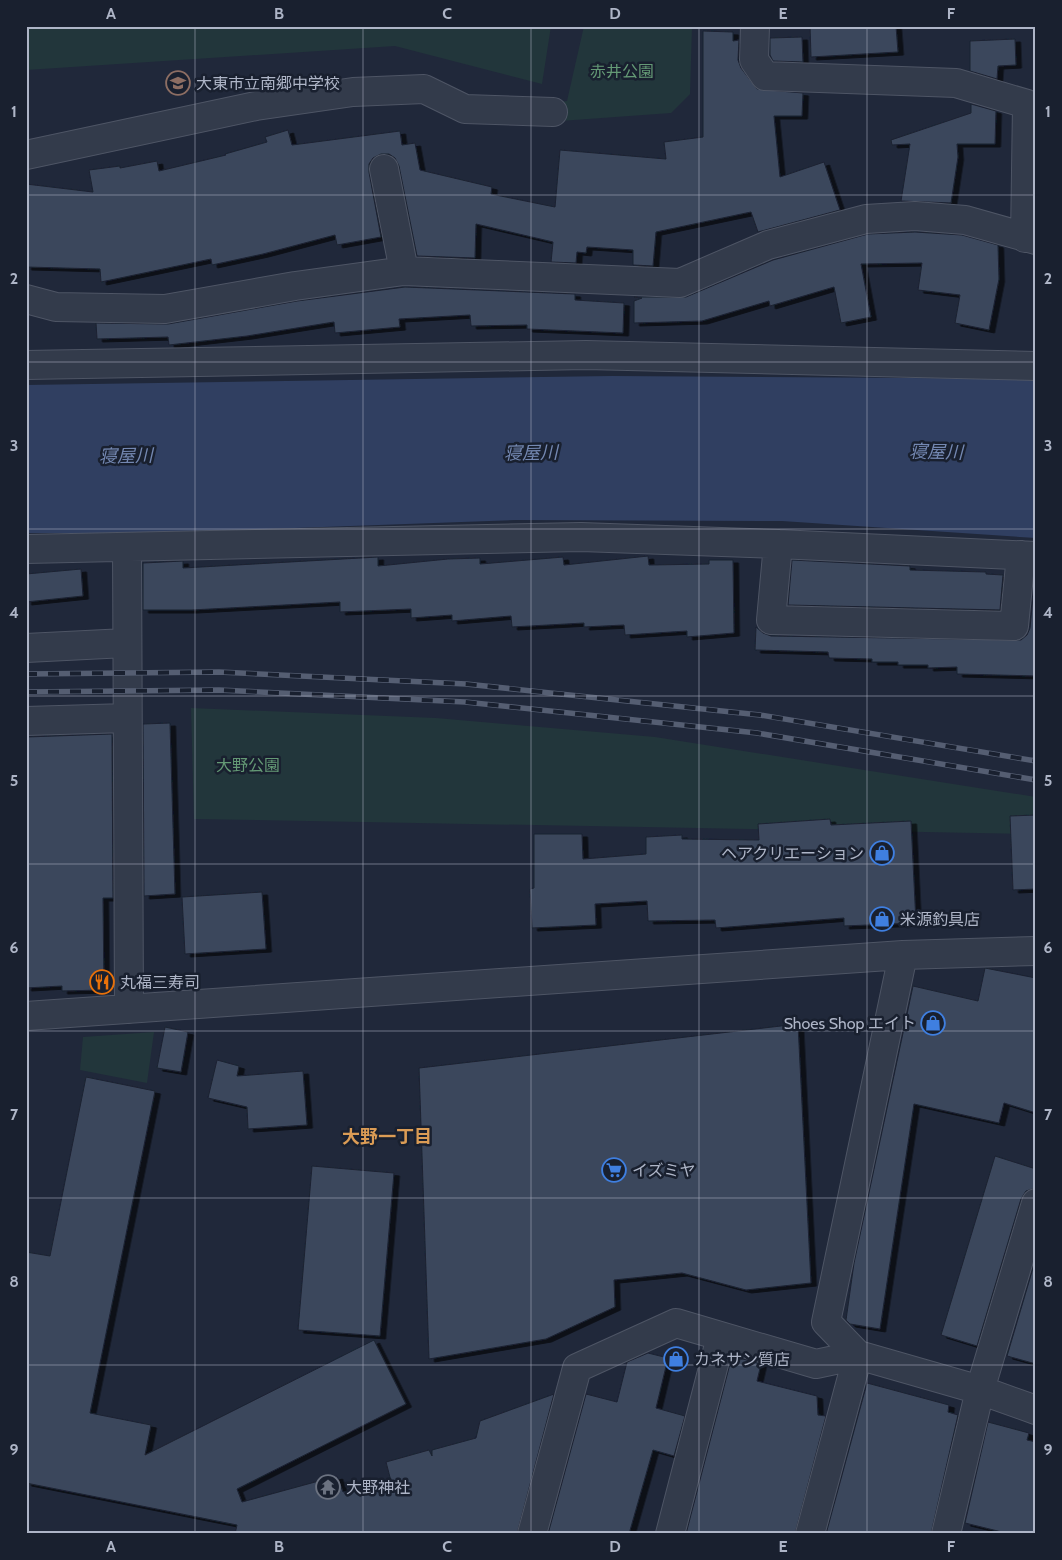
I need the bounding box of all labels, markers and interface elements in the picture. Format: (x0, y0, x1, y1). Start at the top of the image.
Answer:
text: A (106, 4, 116, 23)
text: B (274, 4, 284, 23)
text: C (442, 4, 452, 23)
text: D (609, 4, 621, 23)
text: E (778, 4, 788, 23)
text: F (947, 4, 956, 23)
park label: 赤井公園 (590, 62, 654, 81)
school or university icon: 大東市立南郷中学校 (165, 70, 191, 96)
place label: 大東市立南郷中学校 (196, 74, 340, 93)
text: 1 (11, 102, 17, 121)
text: 1 (1045, 102, 1051, 121)
text: 2 (10, 269, 18, 288)
text: 2 (1044, 269, 1052, 288)
text: 3 (10, 436, 18, 455)
text: 3 (1044, 436, 1052, 455)
water label: 寝屋川 (504, 441, 560, 464)
water label: 寝屋川 (909, 441, 965, 464)
water label: 寝屋川 (99, 444, 155, 467)
text: 4 (9, 603, 19, 622)
text: 4 (1043, 603, 1053, 622)
park label: 大野公園 (216, 756, 280, 775)
text: 5 (10, 771, 18, 790)
text: 5 (1044, 771, 1052, 790)
shop icon: ヘアクリエーション (869, 840, 895, 866)
place label: ヘアクリエーション (721, 844, 864, 863)
shop icon: 米源釣具店 (869, 906, 895, 932)
place label: 米源釣具店 (900, 910, 980, 929)
text: 6 (10, 938, 19, 957)
text: 6 (1044, 938, 1053, 957)
restaurant icon: 丸福三寿司 (89, 969, 115, 995)
place label: 丸福三寿司 (120, 973, 200, 992)
shop icon: Shoes Shop エイト (920, 1010, 946, 1036)
place label: Shoes Shop エイト (784, 1014, 916, 1033)
text: 7 (10, 1105, 19, 1124)
text: 7 (1044, 1105, 1053, 1124)
district label: 大野一丁目 (342, 1126, 432, 1148)
supermarket icon: イズミヤ (601, 1157, 627, 1183)
place label: イズミヤ (632, 1161, 696, 1180)
text: 8 (9, 1272, 19, 1291)
text: 8 (1043, 1272, 1053, 1291)
shop icon: カネサン質店 (663, 1346, 689, 1372)
place label: カネサン質店 (694, 1350, 790, 1369)
text: 9 (10, 1440, 19, 1459)
text: 9 (1044, 1440, 1053, 1459)
temple icon: 大野神社 (315, 1474, 341, 1500)
place label: 大野神社 (346, 1478, 410, 1497)
text: A (106, 1537, 116, 1556)
text: B (274, 1537, 284, 1556)
text: C (442, 1537, 452, 1556)
text: D (609, 1537, 621, 1556)
text: E (778, 1537, 788, 1556)
text: F (947, 1537, 956, 1556)

